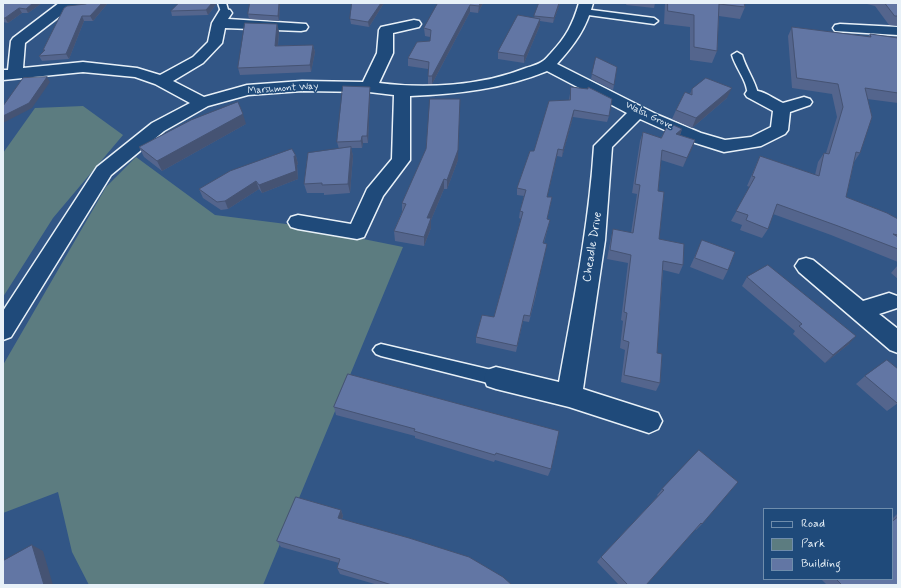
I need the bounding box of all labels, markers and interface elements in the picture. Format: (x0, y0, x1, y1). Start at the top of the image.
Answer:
street label: Marshmont Way (247, 81, 319, 97)
street label: Walsh Grove (623, 99, 675, 133)
street label: Cheadle Drive (580, 211, 606, 283)
legend (763, 508, 893, 580)
text: Road (801, 516, 825, 532)
text: Park (801, 536, 825, 552)
text: Building (801, 556, 841, 572)

